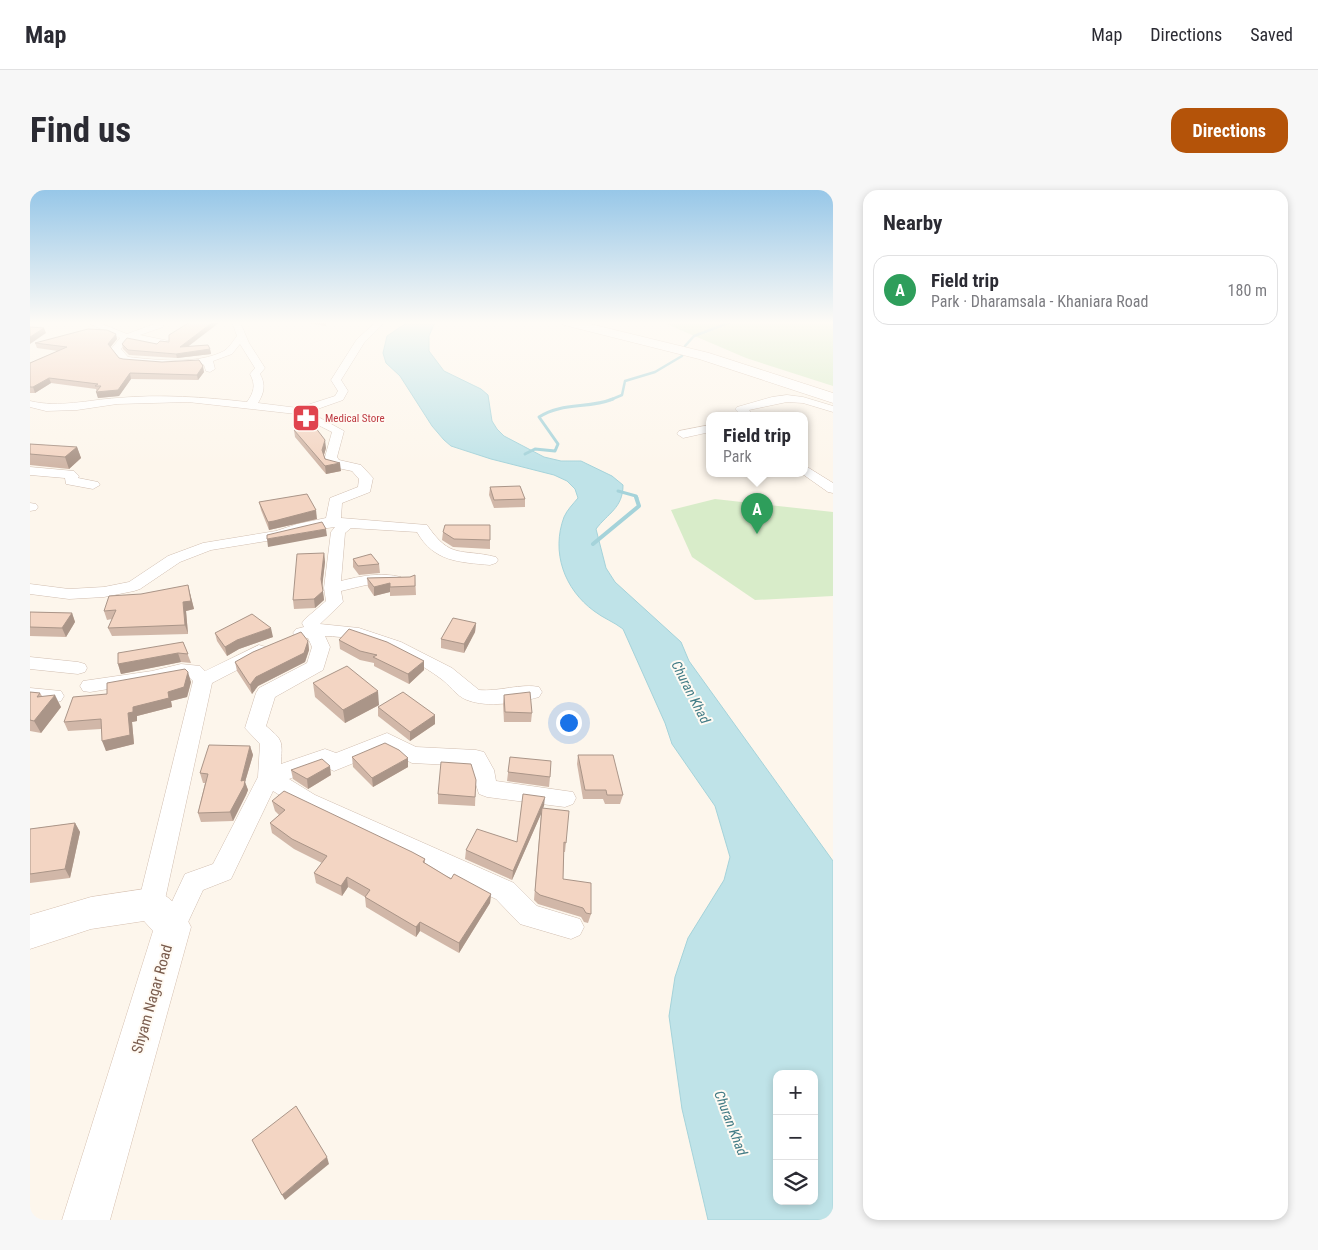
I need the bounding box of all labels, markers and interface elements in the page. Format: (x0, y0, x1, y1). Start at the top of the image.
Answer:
text: Map (25, 21, 66, 49)
text: Map (1091, 24, 1122, 45)
text: Directions (1150, 24, 1222, 45)
text: Saved (1250, 24, 1293, 45)
button: Directions (1171, 108, 1288, 153)
text: Find us (30, 110, 131, 151)
text: Nearby (883, 211, 942, 235)
text: Field trip (931, 269, 999, 292)
text: A (895, 281, 905, 300)
text: 180 m (1228, 281, 1267, 300)
text: Park · Dharamsala - Khaniara Road (931, 292, 1148, 311)
pharmacy icon: Medical Store (291, 403, 321, 433)
place label: Medical Store (325, 412, 385, 425)
popup (706, 412, 808, 477)
text: Field trip (723, 424, 791, 447)
text: Park (723, 447, 752, 466)
pin: A (741, 493, 773, 534)
water label: Churan Khad (668, 658, 714, 726)
your location (556, 710, 582, 736)
street label: Shyam Nagar Road (128, 943, 176, 1055)
map controls (773, 1070, 818, 1205)
button: + (773, 1070, 818, 1115)
water label: Churan Khad (711, 1088, 751, 1158)
button: − (773, 1115, 818, 1160)
button: layers (773, 1160, 818, 1205)

